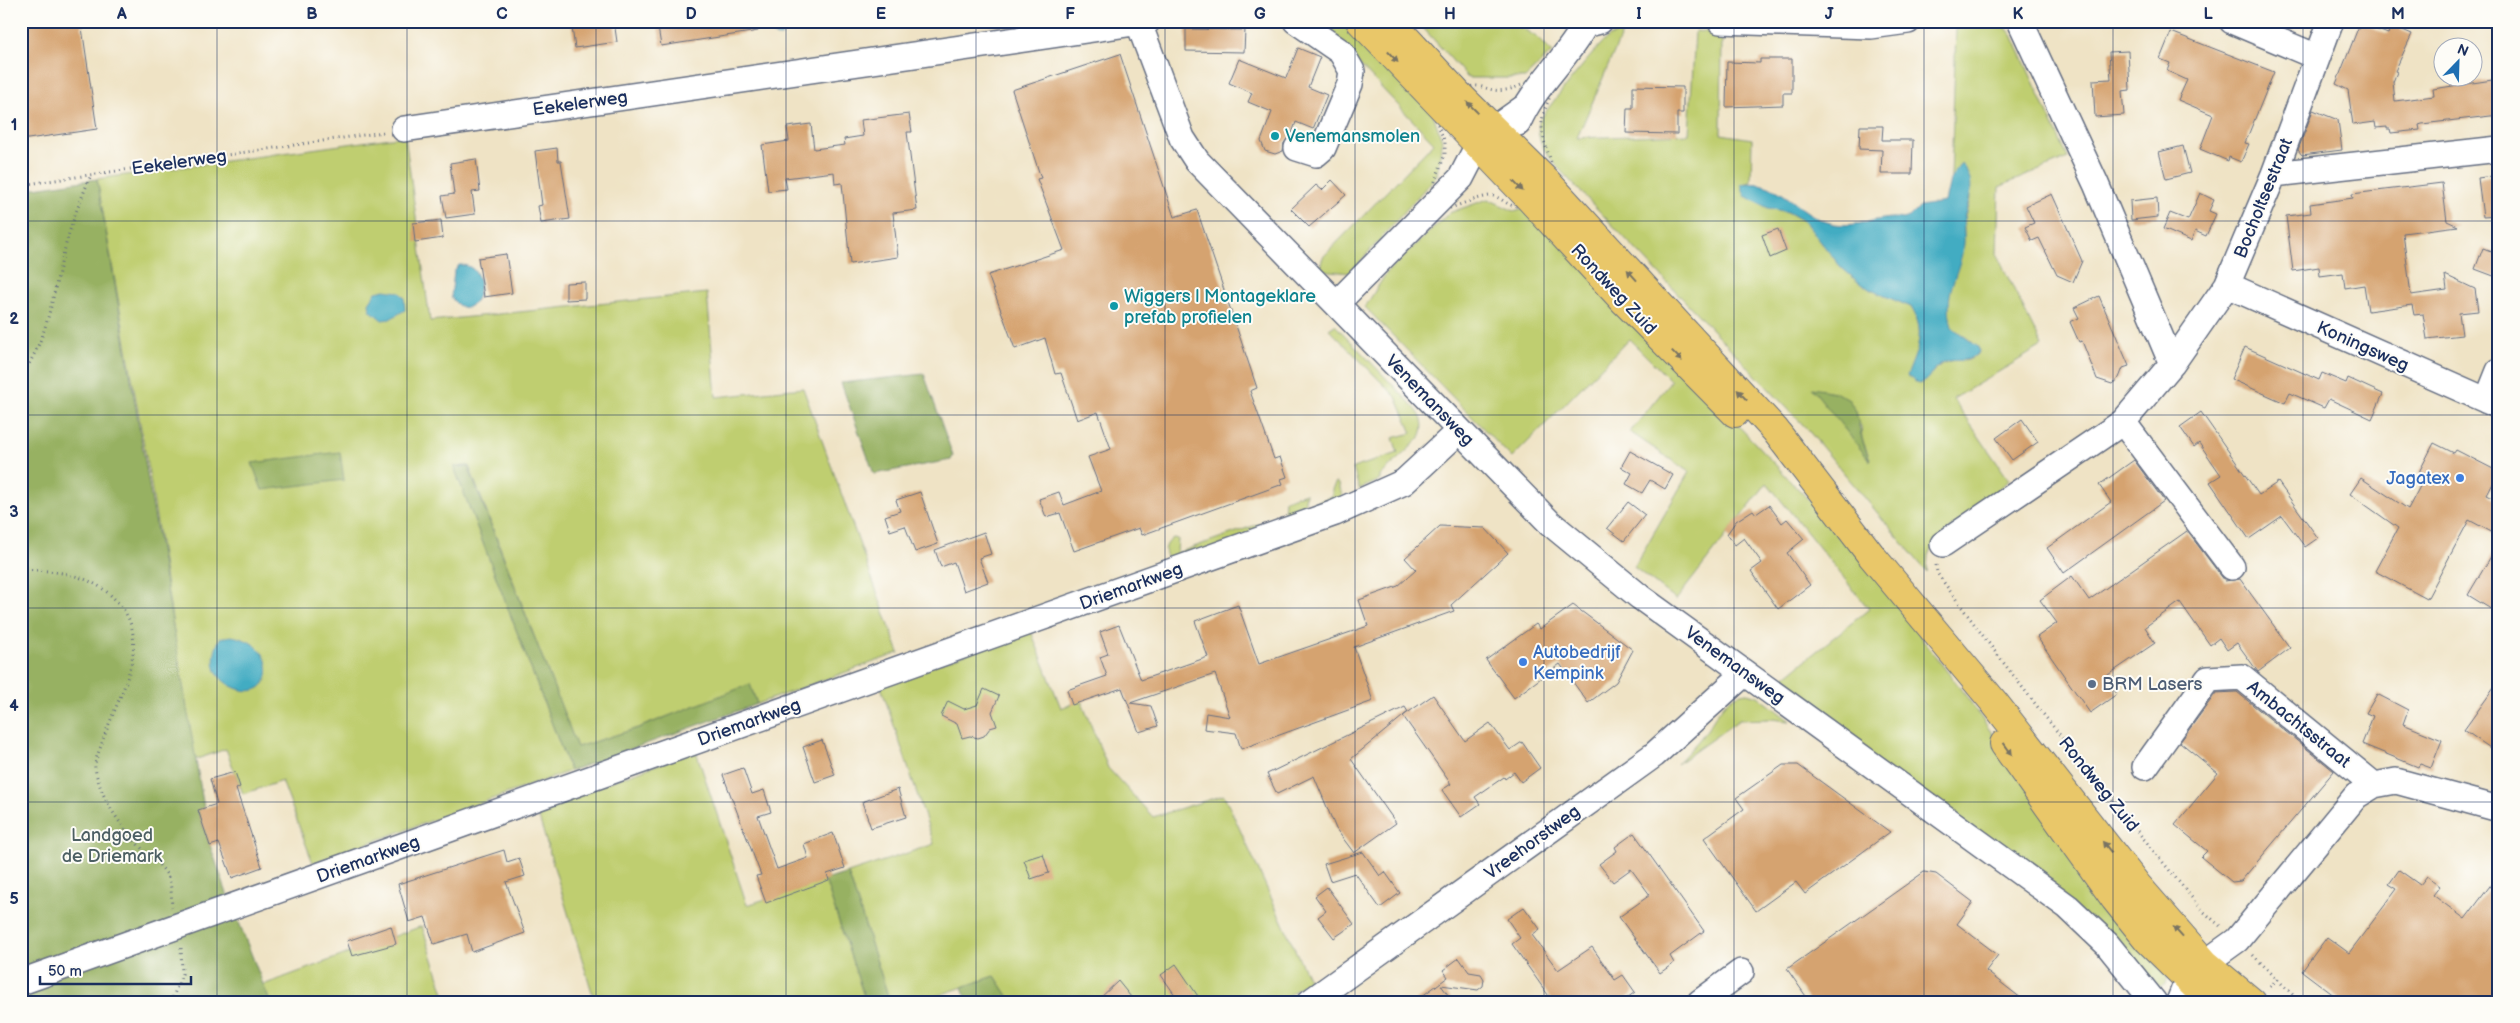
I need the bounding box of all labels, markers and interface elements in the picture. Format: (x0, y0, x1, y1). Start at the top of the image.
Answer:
text: A (116, 5, 127, 24)
text: B (306, 5, 318, 24)
text: C (496, 5, 508, 24)
text: D (685, 5, 697, 24)
text: E (876, 5, 886, 24)
text: F (1065, 5, 1075, 24)
text: G (1254, 5, 1266, 24)
text: H (1444, 5, 1456, 24)
text: I (1636, 5, 1642, 24)
text: J (1825, 5, 1834, 24)
text: K (2013, 5, 2024, 24)
text: L (2203, 5, 2213, 24)
text: M (2391, 5, 2405, 24)
north arrow (2432, 38, 2482, 88)
text: N (2455, 41, 2471, 60)
one-way arrow (1387, 50, 1399, 62)
street label: Eekelerweg (531, 86, 629, 121)
one-way arrow (1466, 101, 1478, 113)
text: 1 (11, 116, 17, 135)
place label: Venemansmolen (1285, 126, 1420, 147)
marker: Venemansmolen (1269, 130, 1281, 142)
street label: Bocholtsestraat (2230, 135, 2297, 261)
street label: Eekelerweg (130, 145, 228, 180)
one-way arrow (1512, 180, 1524, 192)
street label: Rondweg Zuid (1566, 240, 1661, 339)
one-way arrow (1626, 269, 1638, 281)
place label: Wiggers | Montageklare prefab profielen (1124, 286, 1316, 328)
marker: Wiggers | Montageklare prefab profielen (1108, 300, 1120, 312)
text: 2 (9, 310, 19, 329)
street label: Koningsweg (2314, 317, 2412, 376)
one-way arrow (1671, 349, 1683, 361)
street label: Venemansweg (1381, 351, 1478, 450)
one-way arrow (1736, 389, 1748, 401)
place label: Jagatex (2386, 468, 2451, 489)
marker: Jagatex (2454, 472, 2466, 484)
text: 3 (9, 503, 19, 522)
street label: Driemarkweg (1077, 558, 1185, 615)
street label: Venemansweg (1681, 622, 1789, 709)
place label: Autobedrijf Kempink (1533, 642, 1621, 684)
marker: Autobedrijf Kempink (1517, 656, 1529, 668)
place label: BRM Lasers (2102, 674, 2203, 695)
street label: Ambachtsstraat (2243, 676, 2355, 773)
marker: BRM Lasers (2086, 678, 2098, 690)
street label: Driemarkweg (695, 694, 803, 751)
text: 4 (9, 697, 19, 716)
street label: Rondweg Zuid (2054, 733, 2143, 836)
one-way arrow (2003, 742, 2013, 756)
street label: Vreehorstweg (1481, 801, 1584, 884)
park label: Landgoed de Driemark (62, 825, 163, 867)
street label: Driemarkweg (314, 831, 422, 888)
one-way arrow (2102, 840, 2112, 854)
text: 5 (9, 890, 19, 909)
one-way arrow (2172, 927, 2184, 939)
scale bar (40, 953, 191, 985)
text: 50 m (48, 962, 82, 981)

